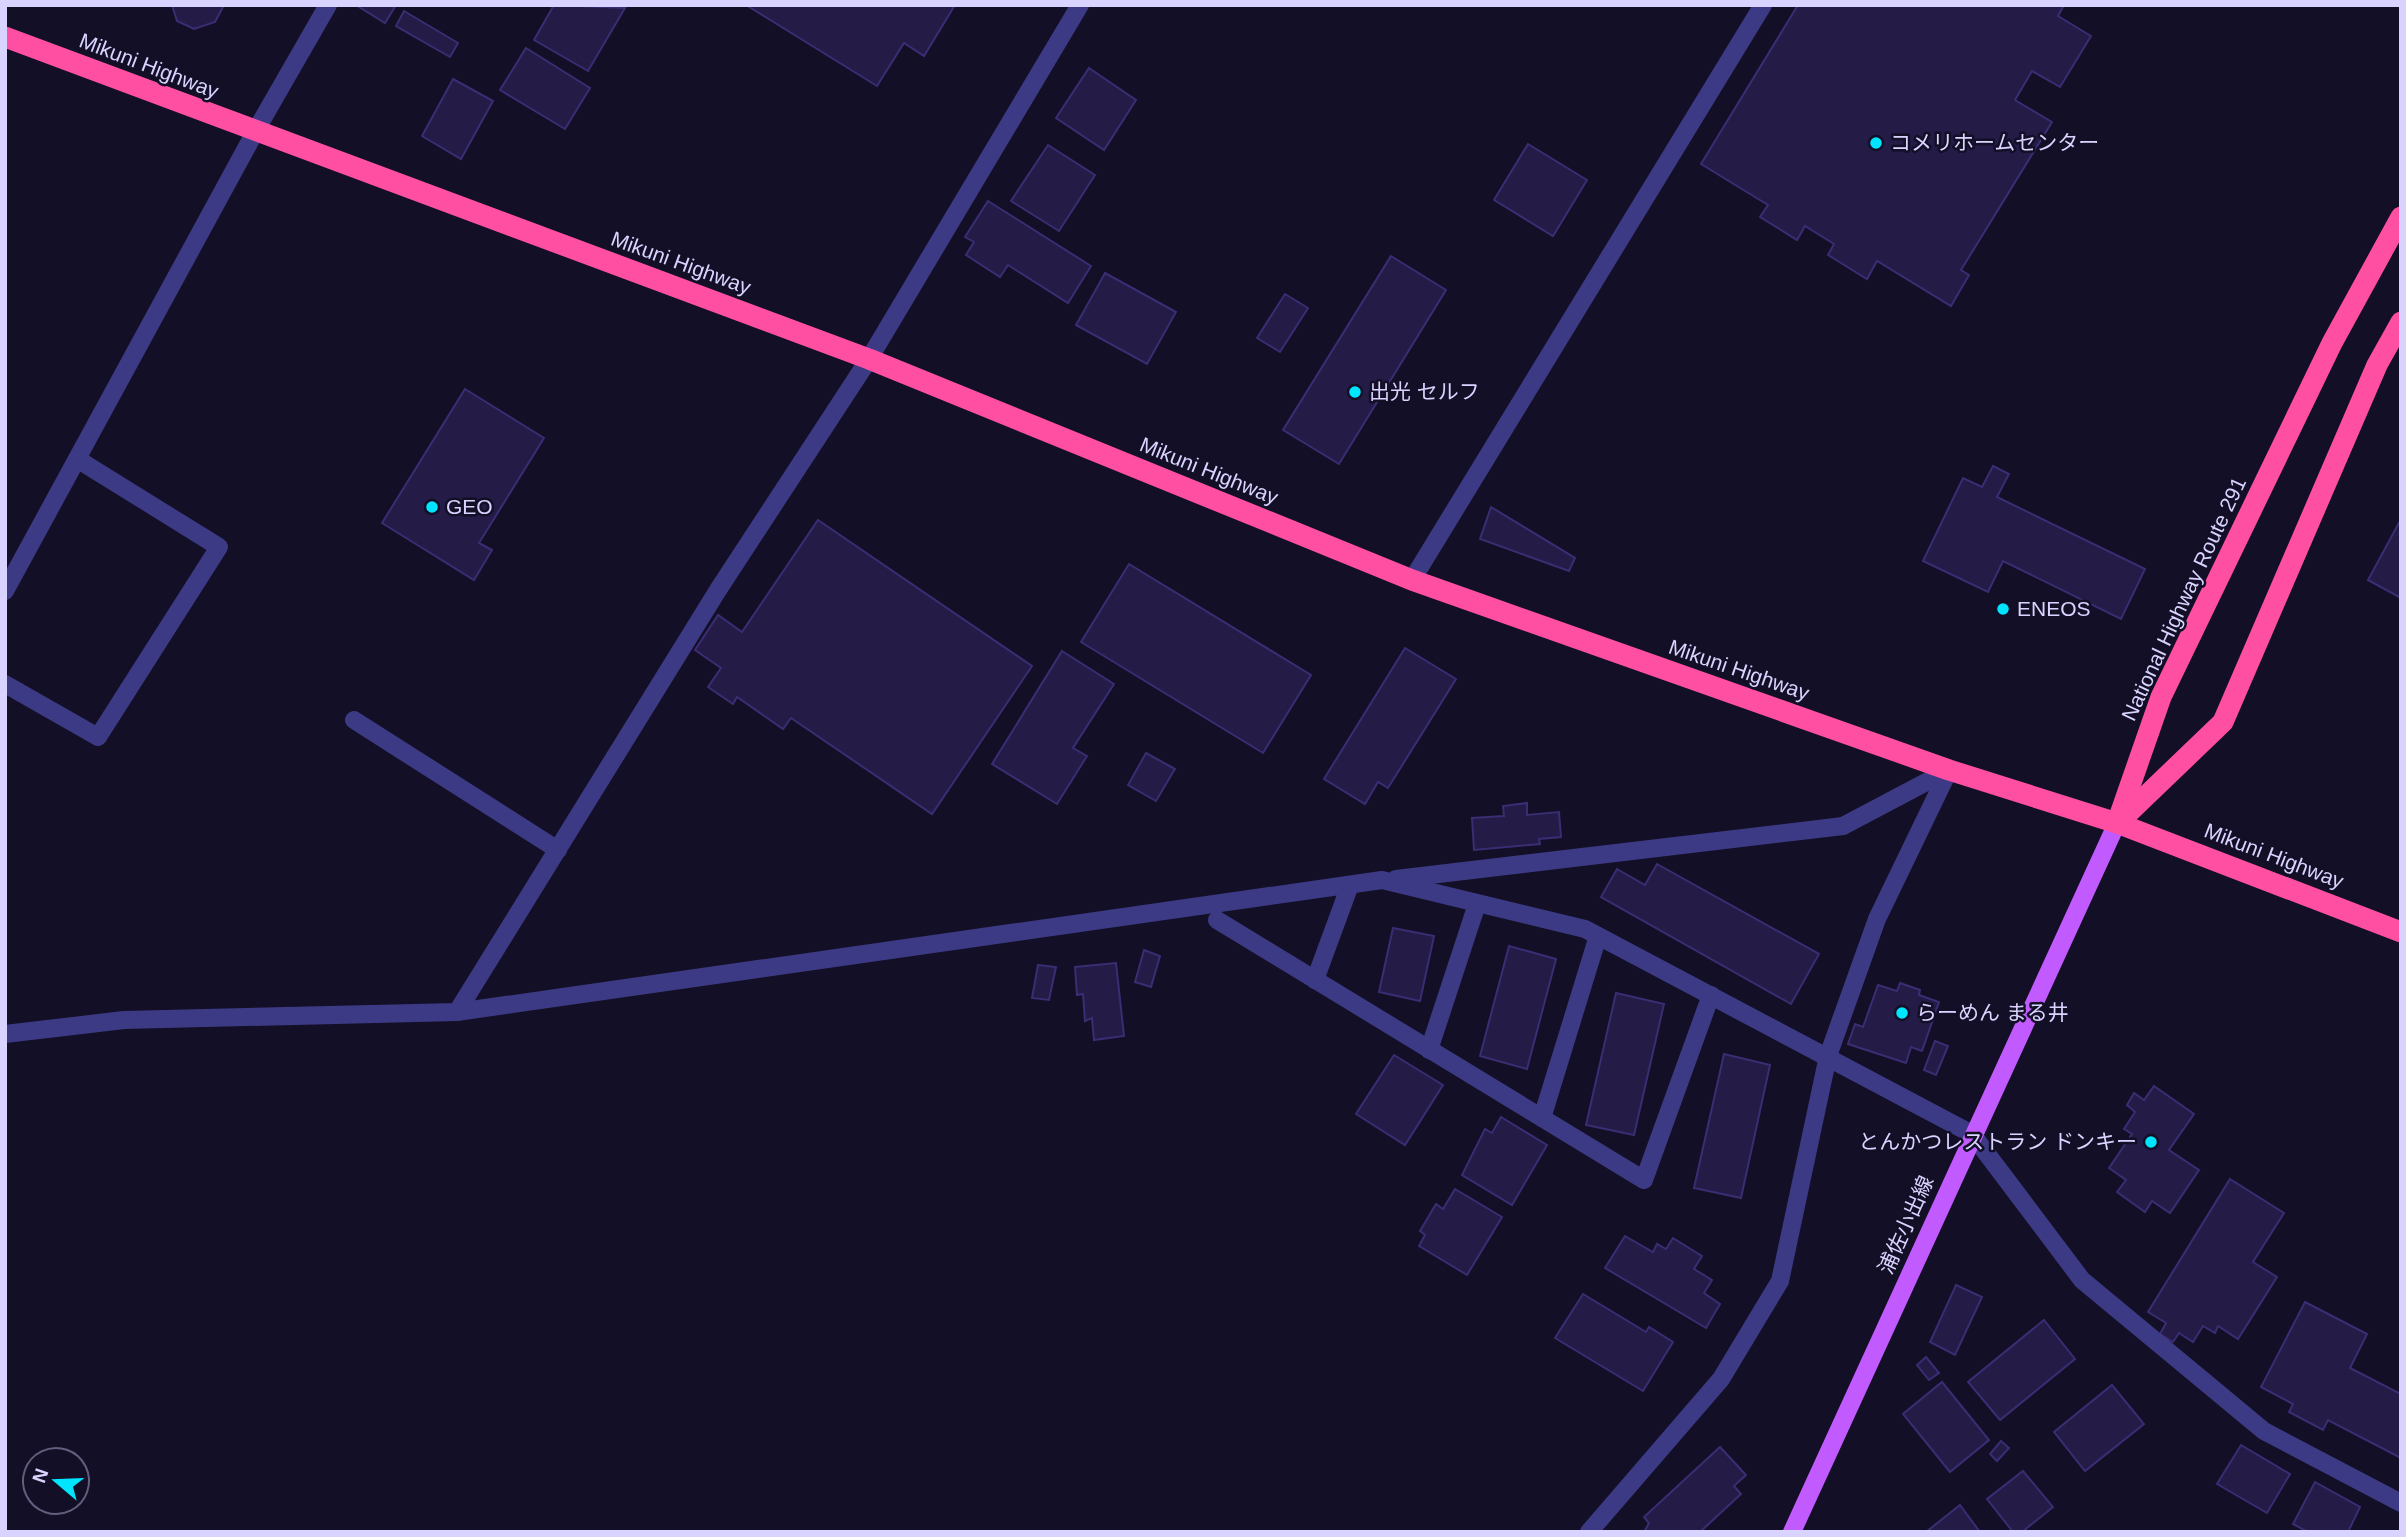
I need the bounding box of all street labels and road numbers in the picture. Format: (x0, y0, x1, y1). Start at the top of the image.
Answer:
street label: Mikuni Highway (76, 28, 222, 103)
street label: Mikuni Highway (608, 227, 755, 299)
street label: Mikuni Highway (1137, 432, 1282, 509)
street label: National Highway Route 291 (2117, 473, 2250, 724)
street label: Mikuni Highway (1666, 635, 1813, 704)
street label: Mikuni Highway (2201, 818, 2347, 893)
street label: 浦佐小出線 (1874, 1172, 1937, 1277)

